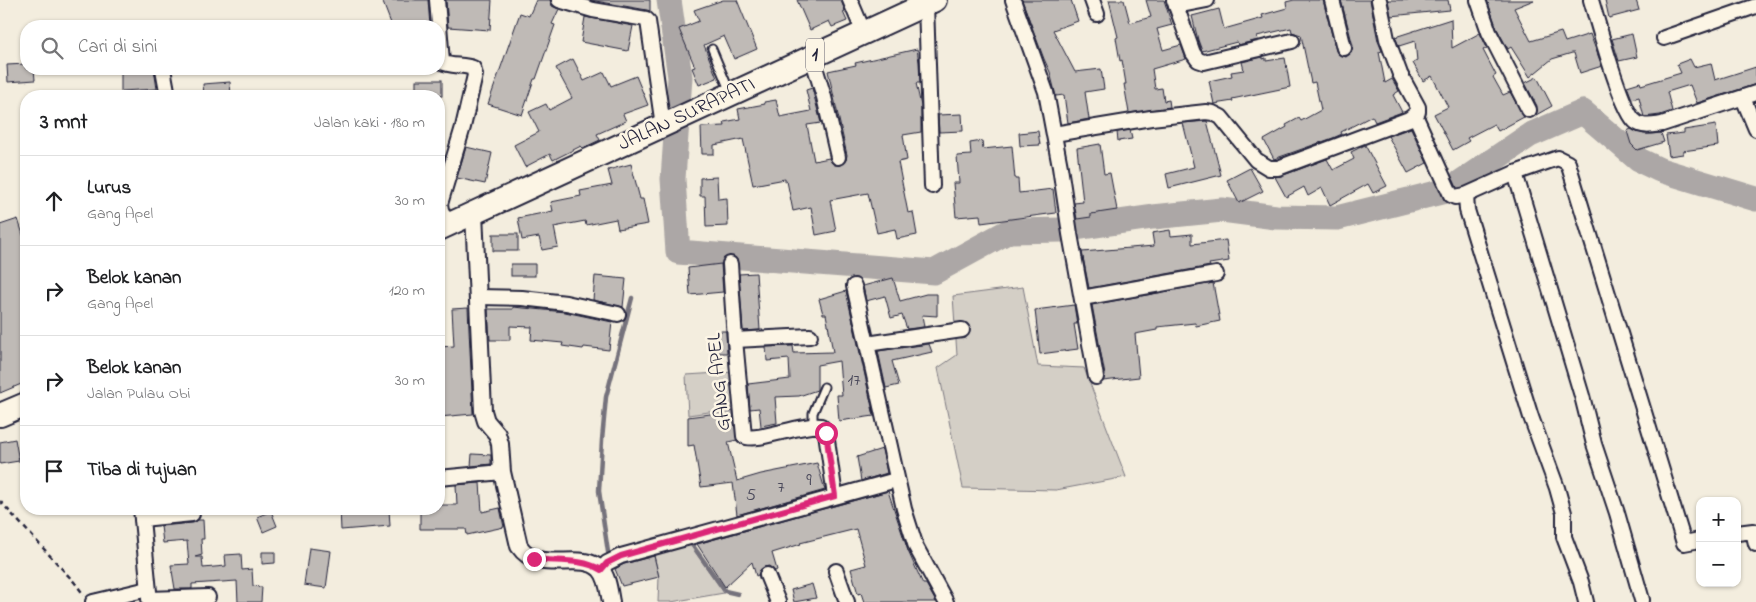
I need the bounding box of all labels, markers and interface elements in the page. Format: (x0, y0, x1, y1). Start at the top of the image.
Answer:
search box (20, 20, 445, 75)
icon: search (38, 34, 66, 62)
text: Cari di sini (78, 34, 157, 61)
road number: 1 (806, 38, 824, 72)
street label: JALAN SURAPATI (614, 71, 760, 159)
text: 3 mnt (40, 108, 88, 138)
text: Jalan kaki · 180 m (314, 111, 425, 135)
text: Lurus (87, 175, 131, 202)
icon: ahead (40, 187, 68, 215)
text: 30 m (395, 189, 425, 213)
text: Gang Apel (87, 202, 153, 226)
text: Belok kanan (87, 265, 181, 292)
icon: right (40, 277, 68, 305)
text: 120 m (389, 279, 425, 303)
text: Gang Apel (87, 292, 153, 316)
street label: GANG APEL (700, 331, 740, 432)
text: Belok kanan (87, 355, 181, 382)
icon: right (40, 367, 68, 395)
house number: 17 (847, 368, 861, 394)
text: 30 m (395, 369, 425, 393)
text: Jalan Pulau Obi (87, 382, 190, 406)
route start (815, 422, 838, 445)
icon: arrive (40, 457, 68, 485)
text: Tiba di tujuan (87, 457, 197, 484)
house number: 9 (806, 468, 812, 494)
house number: 7 (777, 475, 785, 501)
house number: 5 (746, 483, 756, 509)
map controls (1696, 497, 1741, 587)
button: + (1696, 497, 1741, 542)
button: − (1696, 542, 1741, 587)
route end (523, 548, 546, 571)

